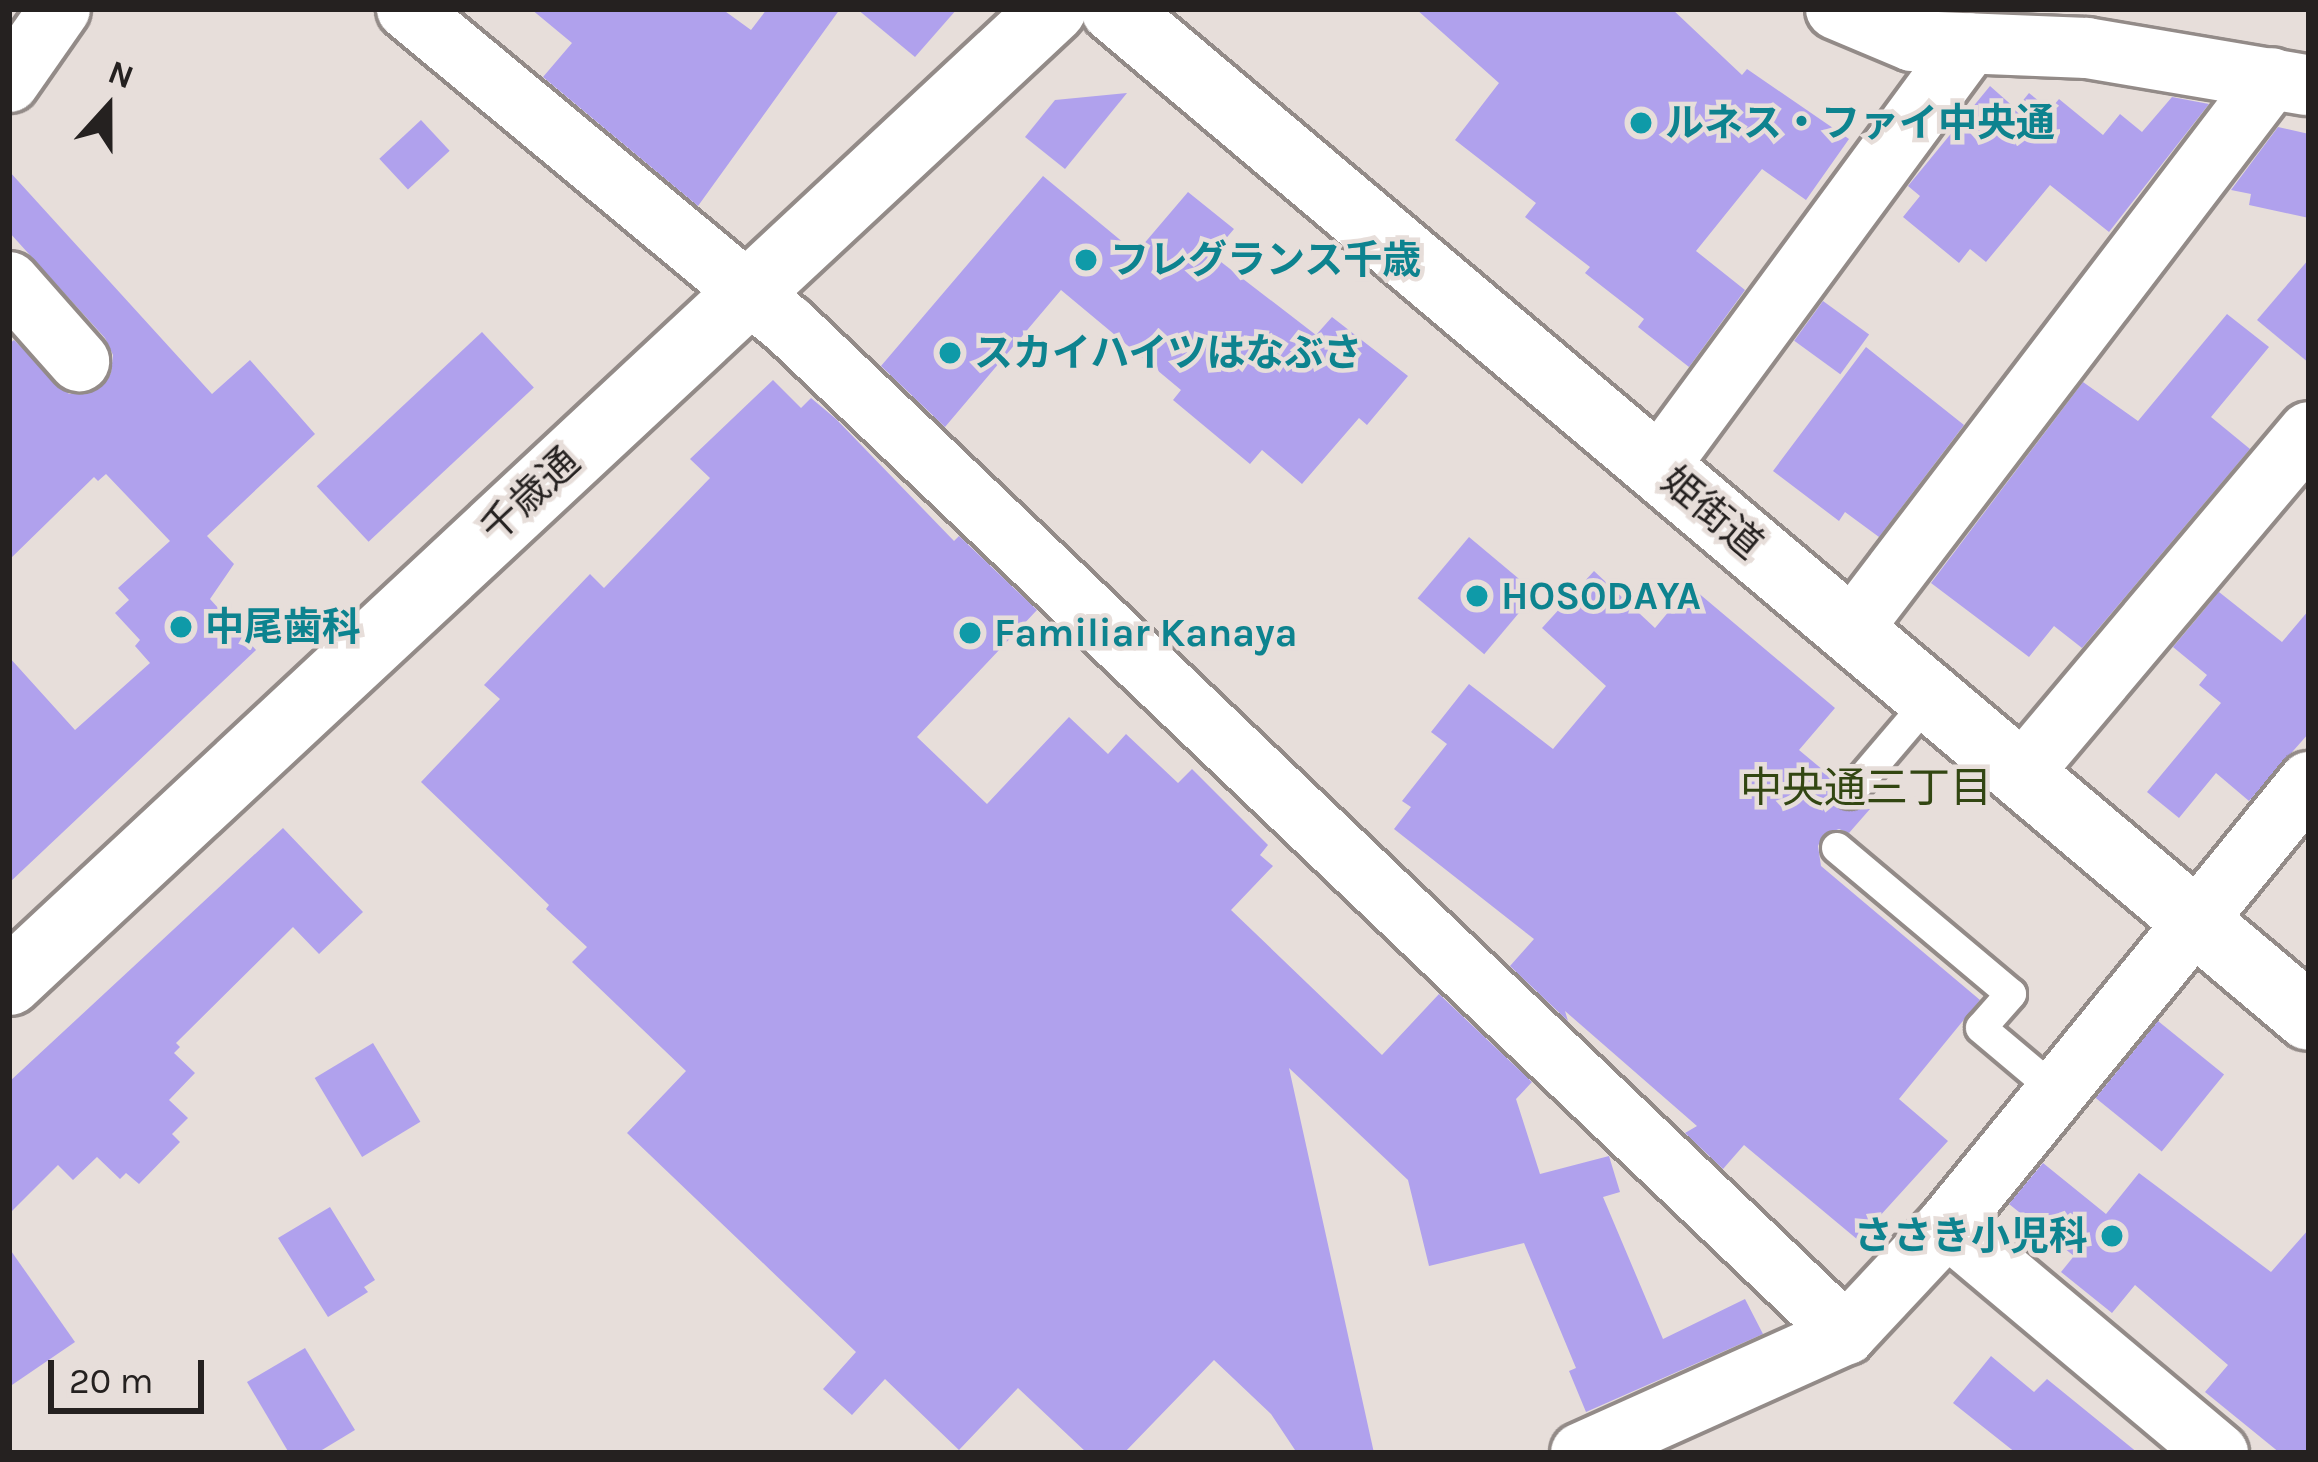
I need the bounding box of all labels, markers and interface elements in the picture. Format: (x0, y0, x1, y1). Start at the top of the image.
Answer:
north arrow (48, 48, 168, 168)
text: N (103, 52, 139, 96)
place label: ルネス・ファイ中央通 (1665, 100, 2055, 146)
marker: ルネス・ファイ中央通 (1628, 110, 1654, 136)
place label: フレグランス千歳 (1110, 237, 1422, 283)
marker: フレグランス千歳 (1073, 247, 1099, 273)
place label: スカイハイツはなぶさ (974, 330, 1364, 376)
marker: スカイハイツはなぶさ (937, 340, 963, 366)
street label: 千歳通 (471, 438, 589, 552)
street label: 姫街道 (1652, 457, 1772, 569)
place label: HOSODAYA (1501, 573, 1701, 619)
marker: HOSODAYA (1464, 583, 1490, 609)
place label: 中尾歯科 (205, 604, 361, 650)
place label: Familiar Kanaya (994, 610, 1298, 656)
marker: 中尾歯科 (168, 614, 194, 640)
marker: Familiar Kanaya (957, 620, 983, 646)
district label: 中央通三丁目 (1740, 763, 1992, 813)
place label: ささき小児科 (1854, 1213, 2088, 1259)
marker: ささき小児科 (2099, 1223, 2125, 1249)
scale bar (54, 1336, 210, 1410)
text: 20 m (69, 1360, 153, 1402)

